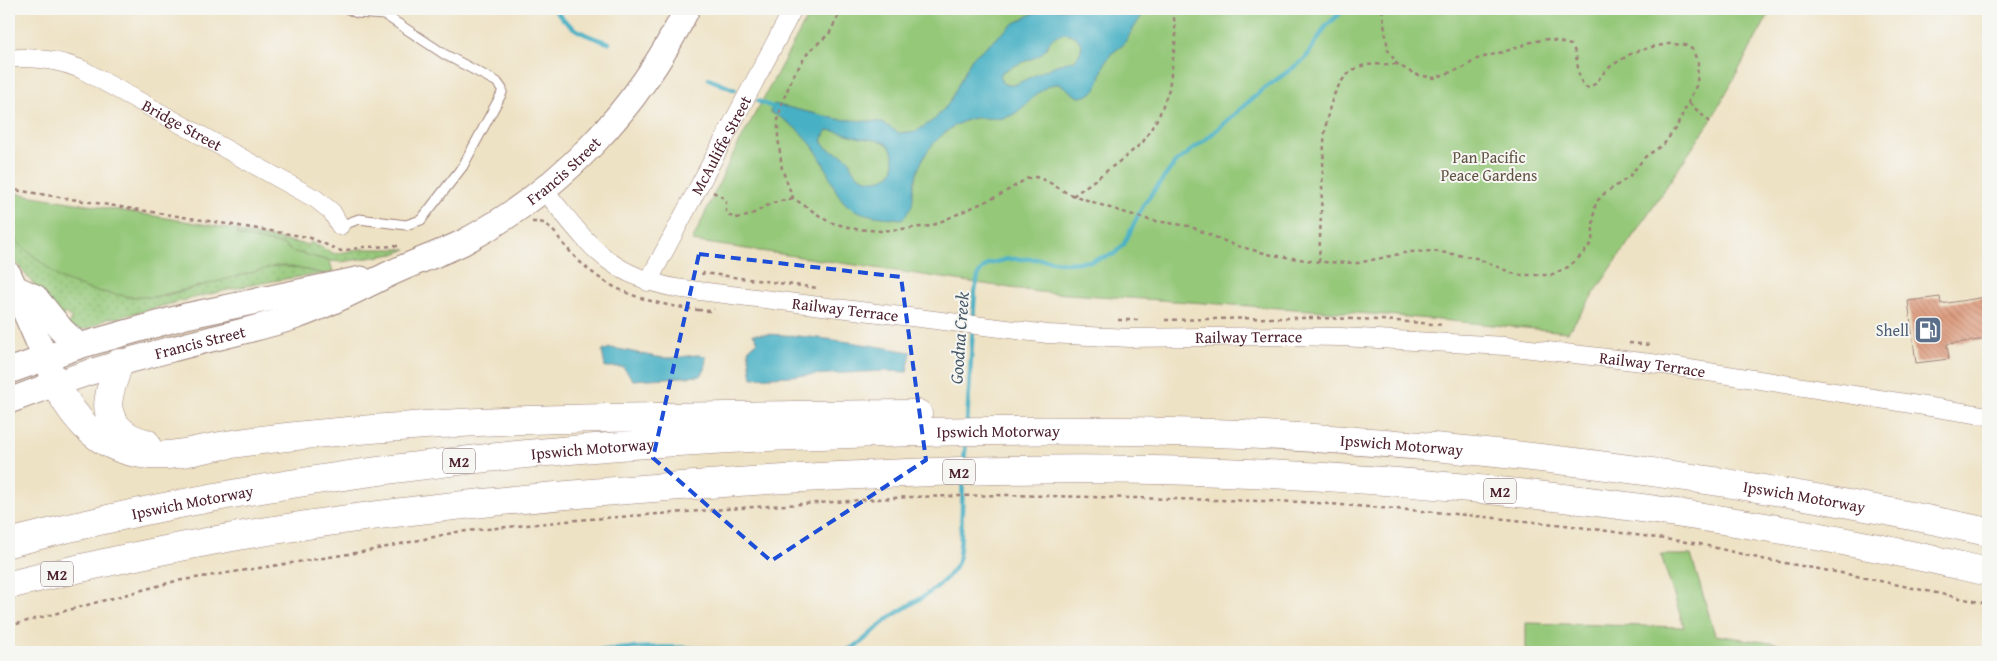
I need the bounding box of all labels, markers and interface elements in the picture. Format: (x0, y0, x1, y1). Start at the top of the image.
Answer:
street label: McAuliffe Street (684, 91, 757, 199)
street label: Bridge Street (138, 93, 227, 157)
street label: Francis Street (521, 131, 606, 211)
park label: Pan Pacific Peace Gardens (1441, 145, 1537, 187)
water label: Goodna Creek (942, 290, 976, 385)
street label: Railway Terrace (791, 291, 900, 327)
fuel station icon: Shell (1913, 315, 1943, 345)
place label: Shell (1876, 318, 1910, 342)
street label: Francis Street (152, 319, 248, 365)
street label: Railway Terrace (1195, 324, 1302, 349)
street label: Railway Terrace (1598, 345, 1707, 383)
street label: Ipswich Motorway (936, 419, 1060, 444)
street label: Ipswich Motorway (1339, 428, 1464, 462)
street label: Ipswich Motorway (530, 432, 655, 465)
road number: M2 (443, 448, 475, 474)
road number: M2 (943, 460, 975, 484)
street label: Ipswich Motorway (1741, 474, 1867, 519)
street label: Ipswich Motorway (129, 478, 255, 525)
road number: M2 (1484, 478, 1516, 504)
road number: M2 (41, 562, 73, 586)

